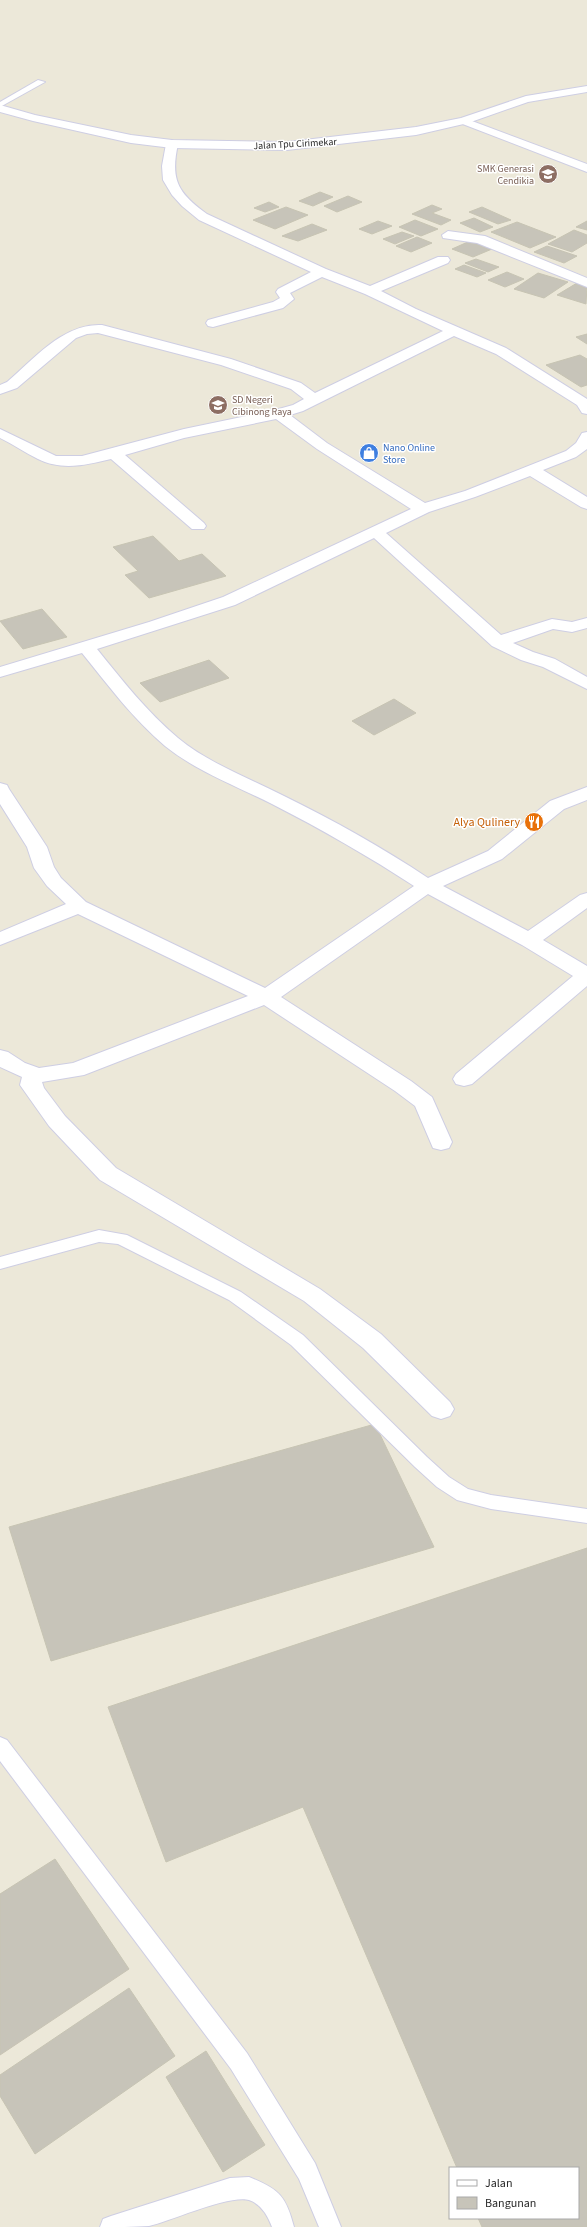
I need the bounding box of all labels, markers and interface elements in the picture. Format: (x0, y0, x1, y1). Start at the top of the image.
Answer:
street label: Jalan Tpu Cirimekar (253, 135, 338, 153)
place label: SMK Generasi Cendikia (477, 162, 534, 188)
school or university icon: SMK Generasi Cendikia (537, 163, 559, 185)
place label: SD Negeri Cibinong Raya (232, 393, 292, 419)
school or university icon: SD Negeri Cibinong Raya (207, 394, 229, 416)
place label: Nano Online Store (383, 441, 435, 467)
shop icon: Nano Online Store (358, 442, 380, 464)
restaurant icon: Alya Qulinery (523, 811, 545, 833)
place label: Alya Qulinery (454, 814, 520, 831)
legend (449, 2167, 579, 2219)
text: Jalan (485, 2175, 512, 2192)
text: Bangunan (485, 2195, 536, 2212)

